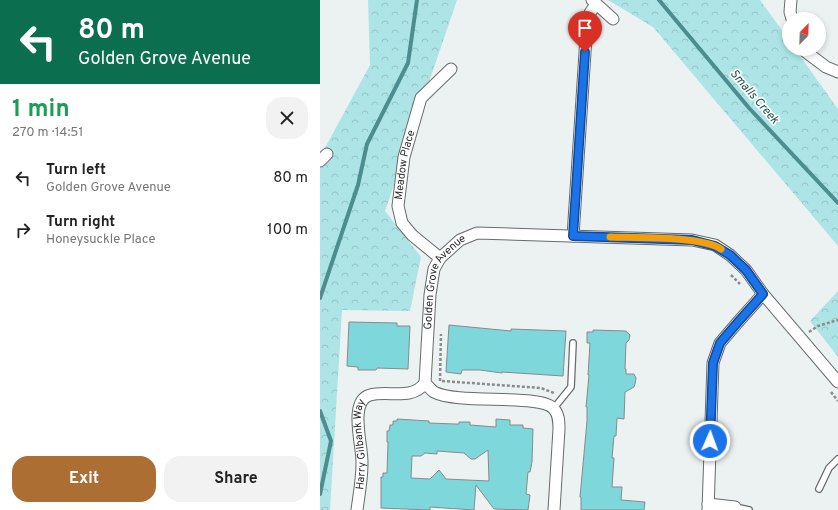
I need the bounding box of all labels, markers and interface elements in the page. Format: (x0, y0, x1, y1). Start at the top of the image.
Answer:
pin (568, 11, 602, 52)
north arrow (782, 12, 826, 56)
map controls (782, 12, 826, 56)
text: 80 m (78, 13, 145, 49)
icon: left (12, 16, 64, 68)
icon: arrive (574, 17, 596, 39)
text: Golden Grove Avenue (78, 48, 251, 71)
water label: Smalls Creek (726, 66, 783, 128)
text: 1 min (12, 95, 70, 125)
button: close (266, 97, 308, 139)
text: 270 m · 14:51 (12, 125, 83, 141)
street label: Meadow Place (392, 128, 418, 201)
text: Turn left (46, 161, 106, 180)
icon: left (12, 167, 34, 189)
text: 80 m (273, 169, 308, 188)
text: Golden Grove Avenue (46, 180, 171, 196)
text: Turn right (46, 213, 115, 232)
icon: right (12, 219, 34, 241)
text: 100 m (267, 221, 308, 240)
street label: Golden Grove Avenue (421, 231, 468, 330)
text: Honeysuckle Place (46, 232, 156, 248)
street label: Harry Gilbank Way (351, 396, 369, 491)
position arrow (689, 420, 731, 462)
button: Exit (12, 456, 156, 502)
button: Share (164, 456, 308, 502)

